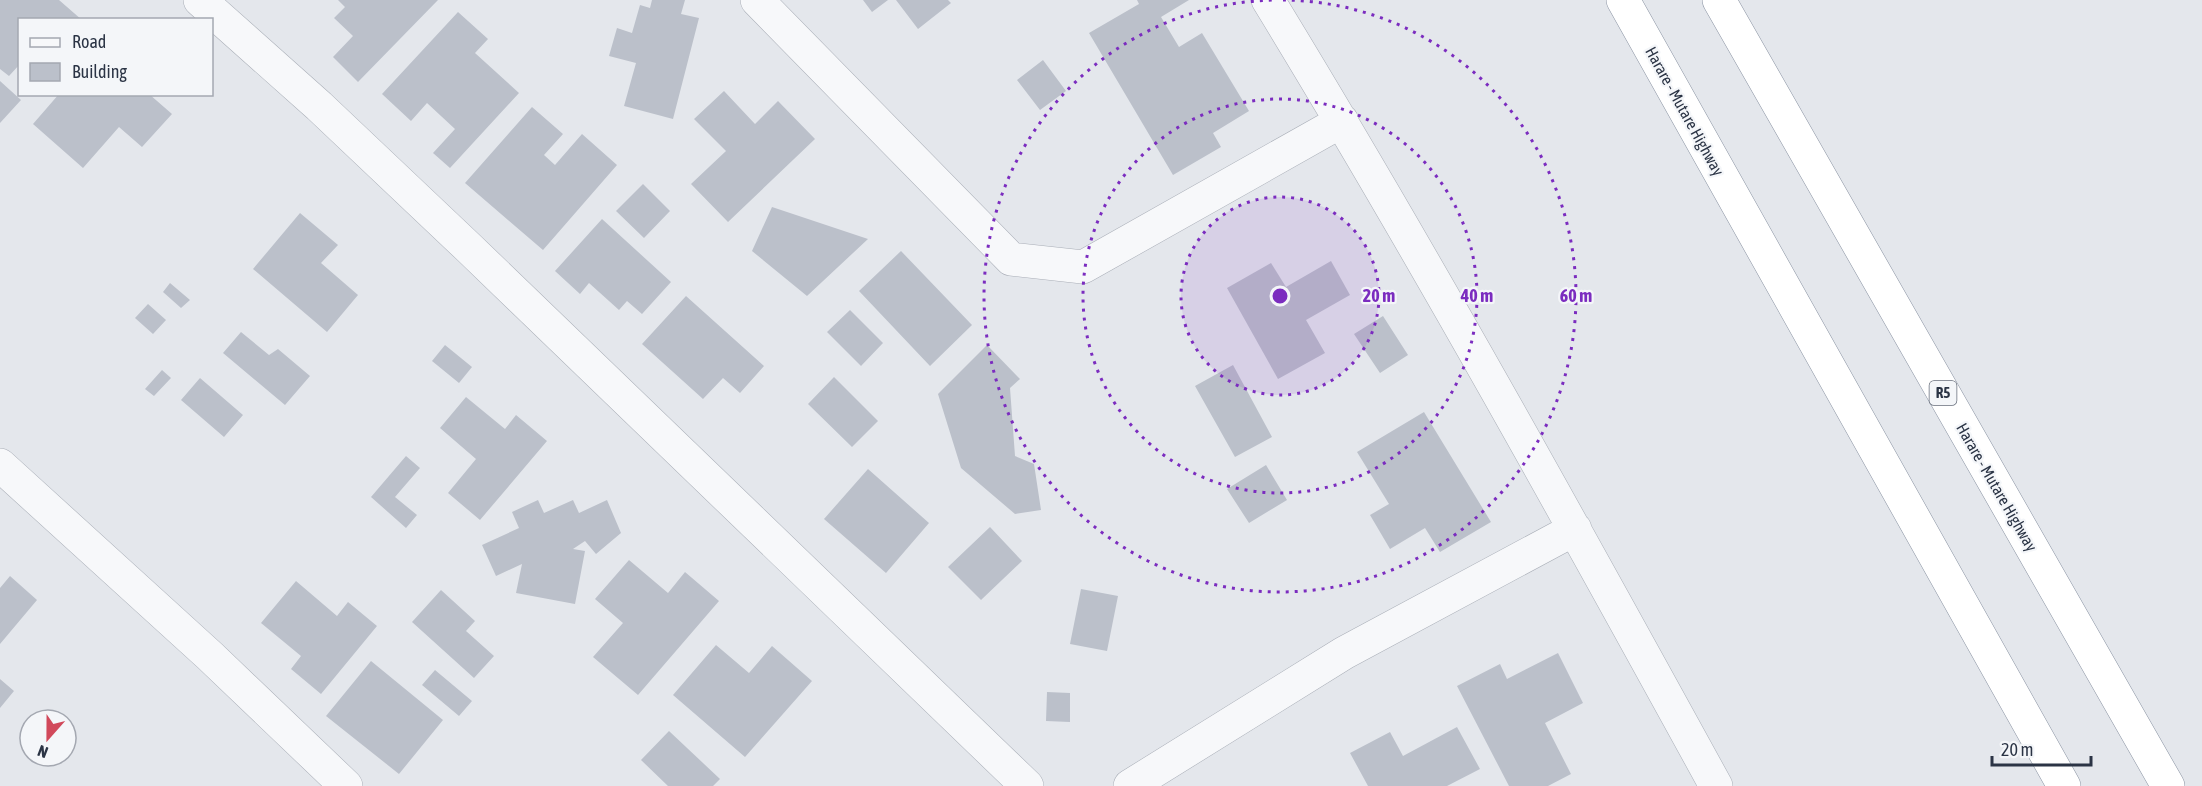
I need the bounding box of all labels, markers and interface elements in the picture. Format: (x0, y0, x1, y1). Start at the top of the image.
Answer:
legend (18, 18, 213, 96)
text: Road (72, 31, 106, 52)
street label: Harare - Mutare Highway (1641, 43, 1728, 179)
text: Building (72, 61, 127, 82)
text: 20 m (1363, 285, 1395, 306)
text: 40 m (1460, 285, 1493, 306)
text: 60 m (1560, 285, 1592, 306)
centre of rings (1270, 286, 1290, 306)
road number: R5 (1930, 381, 1956, 405)
street label: Harare - Mutare Highway (1952, 420, 2041, 555)
north arrow (18, 708, 78, 768)
scale bar (1992, 729, 2091, 767)
text: 20 m (2001, 739, 2033, 760)
text: N (35, 742, 50, 762)

